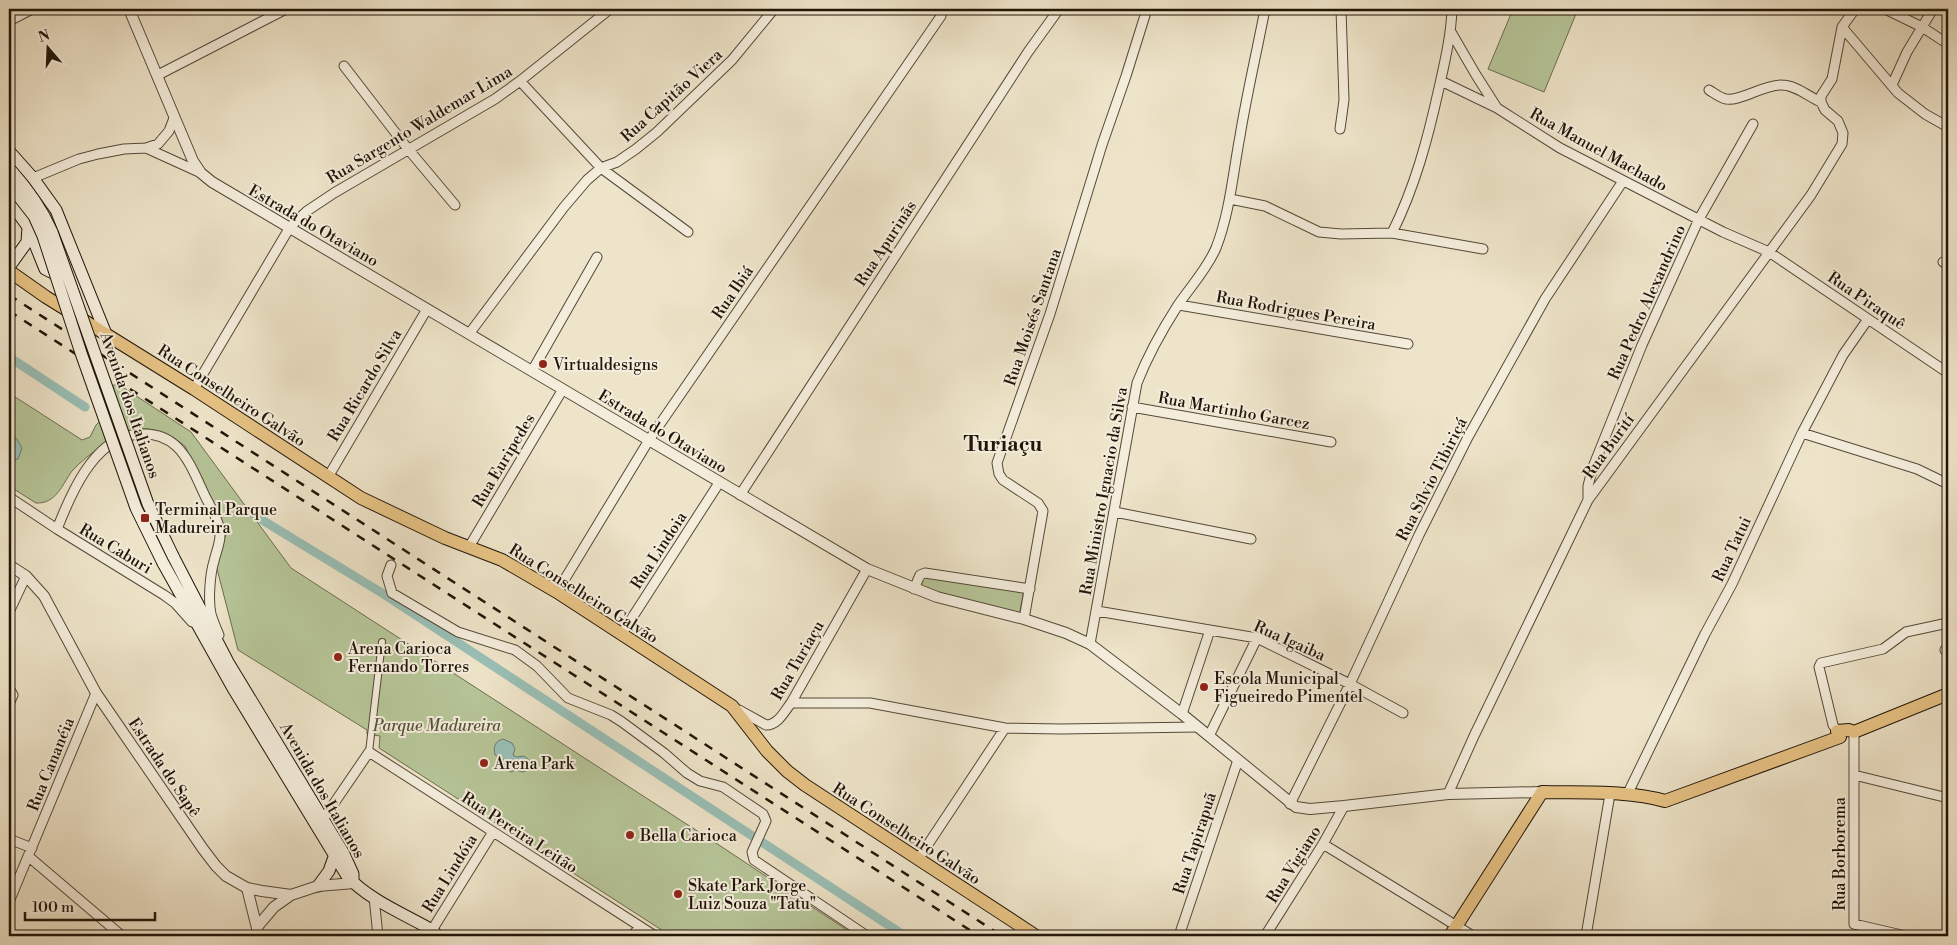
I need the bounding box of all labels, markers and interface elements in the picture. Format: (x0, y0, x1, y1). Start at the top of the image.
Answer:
north arrow (22, 22, 72, 72)
text: N (36, 26, 52, 47)
street label: Rua Capitão Viera (617, 44, 727, 147)
street label: Rua Sargento Waldemar Lima (323, 61, 517, 188)
street label: Rua Manuel Machado (1526, 104, 1671, 196)
street label: Estrada do Otaviano (245, 180, 382, 271)
street label: Rua Apurinãs (851, 197, 921, 290)
street label: Rua Pedro Alexandrino (1604, 222, 1690, 383)
street label: Rua Moisés Santana (1000, 245, 1066, 389)
street label: Rua Ibiá (708, 261, 758, 323)
street label: Rua Piraquê (1824, 267, 1909, 334)
street label: Rua Rodrigues Pereira (1214, 287, 1378, 335)
street label: Rua Ricardo Silva (323, 325, 407, 445)
street label: Avenida dos Italianos (95, 329, 164, 481)
street label: Rua Conselheiro Galvão (154, 340, 309, 451)
place label: Virtualdesigns (552, 355, 658, 375)
marker: Virtualdesigns (537, 358, 549, 370)
street label: Estrada do Otaviano (594, 385, 731, 478)
street label: Rua Ministro Ignacio da Silva (1076, 385, 1132, 597)
street label: Rua Martinho Garcez (1156, 388, 1311, 434)
street label: Rua Euripedes (468, 410, 540, 511)
street label: Rua Burití (1579, 410, 1639, 483)
street label: Rua Sílvio Tibiriçá (1392, 414, 1472, 545)
district label: Turiaçu (964, 432, 1043, 458)
place label: Terminal Parque Madureira (155, 500, 277, 538)
street label: Rua Lindoia (626, 507, 692, 593)
marker: Terminal Parque Madureira (139, 512, 151, 524)
street label: Rua Tatui (1708, 513, 1756, 585)
street label: Rua Caburi (75, 519, 156, 578)
street label: Rua Conselheiro Galvão (505, 540, 662, 648)
street label: Rua Igaiba (1251, 616, 1329, 666)
street label: Rua Turiaçu (767, 617, 829, 704)
place label: Arena Carioca Fernando Torres (347, 639, 469, 677)
marker: Arena Carioca Fernando Torres (332, 651, 344, 663)
place label: Escola Municipal Figueiredo Pimentel (1214, 669, 1363, 707)
marker: Escola Municipal Figueiredo Pimentel (1198, 681, 1210, 693)
street label: Rua Cananéia (23, 714, 79, 814)
street label: Estrada do Sapê (124, 714, 205, 821)
park label: Parque Madureira (372, 716, 501, 736)
street label: Avenida dos Italianos (275, 718, 369, 862)
place label: Arena Park (493, 754, 576, 774)
marker: Arena Park (478, 757, 490, 769)
street label: Rua Conselheiro Galvão (829, 778, 984, 889)
street label: Rua Pereira Leitão (458, 788, 581, 878)
street label: Rua Tapirapuã (1169, 789, 1221, 897)
street label: Rua Borborema (1830, 796, 1850, 911)
street label: Rua Vigiano (1262, 822, 1326, 907)
place label: Bella Carioca (639, 826, 738, 846)
marker: Bella Carioca (624, 829, 636, 841)
street label: Rua Lindóia (418, 830, 482, 916)
place label: Skate Park Jorge Luiz Souza "Tatu" (688, 876, 816, 914)
marker: Skate Park Jorge Luiz Souza "Tatu" (672, 888, 684, 900)
scale bar (25, 890, 155, 922)
text: 100 m (32, 898, 74, 917)

